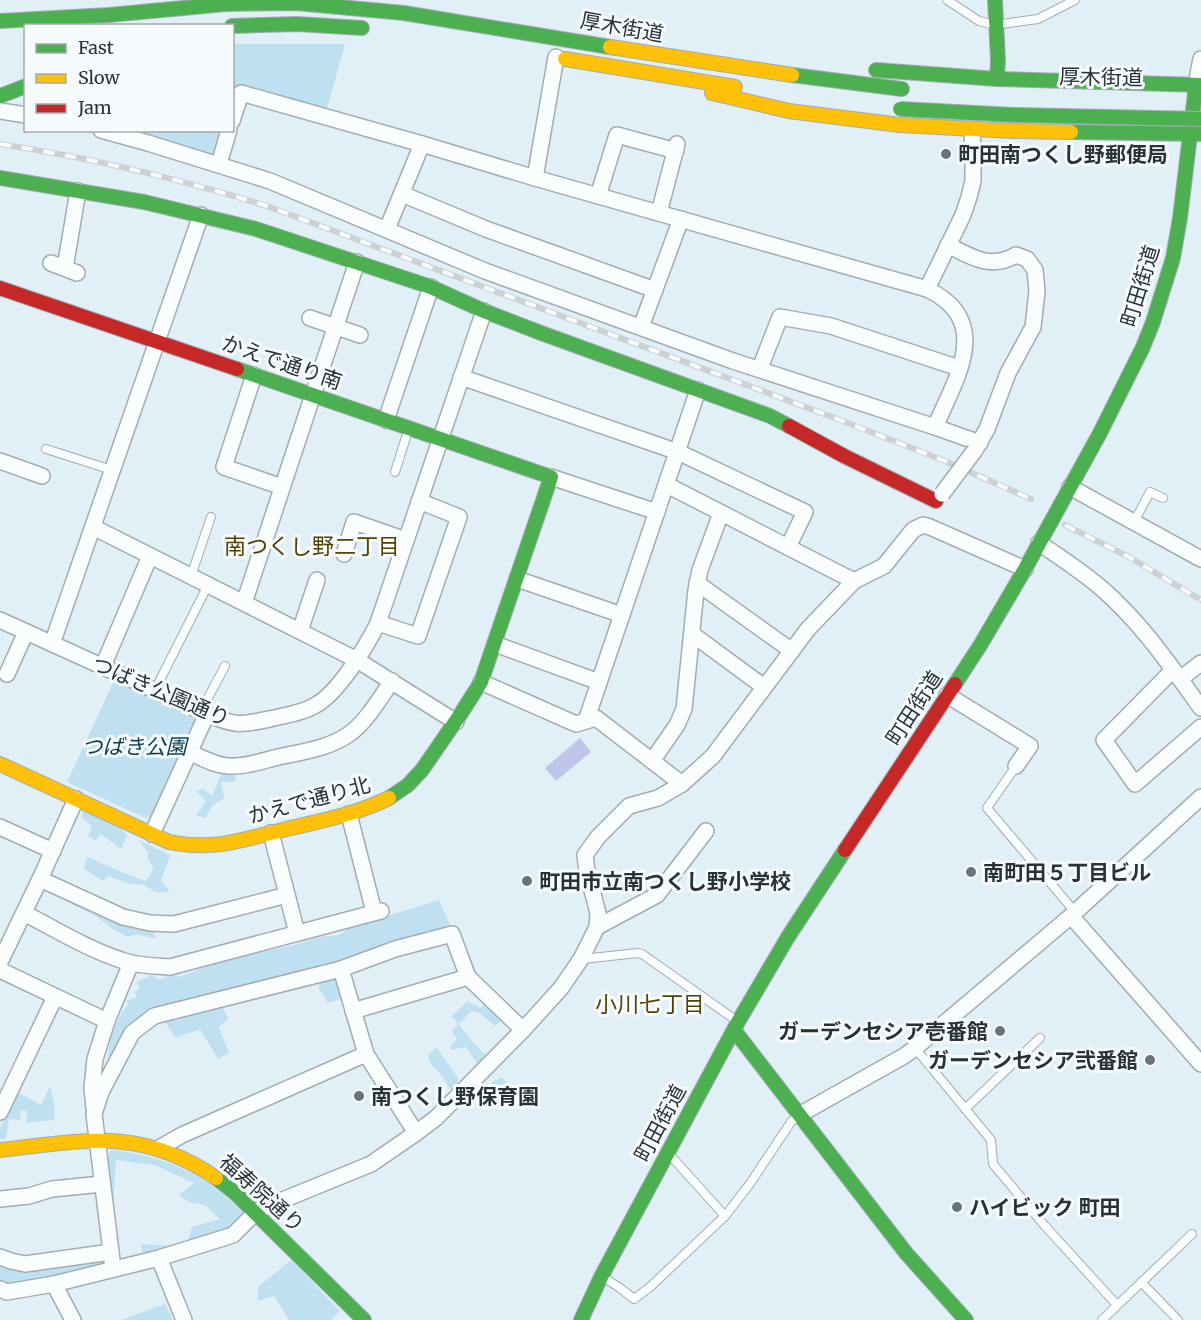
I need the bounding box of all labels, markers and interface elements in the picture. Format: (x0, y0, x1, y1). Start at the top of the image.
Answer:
street label: 厚木街道 (578, 6, 666, 48)
legend (24, 24, 234, 132)
text: Fast (78, 36, 114, 59)
street label: 厚木街道 (1059, 63, 1143, 91)
text: Slow (78, 66, 121, 89)
text: Jam (77, 96, 112, 119)
place label: 町田南つくし野郵便局 (958, 141, 1168, 168)
marker: 町田南つくし野郵便局 (939, 147, 953, 161)
street label: 町田街道 (1115, 242, 1165, 330)
street label: かえで通り南 (218, 329, 346, 395)
district label: 南つくし野二丁目 (224, 532, 400, 560)
street label: つばき公園通り (88, 650, 234, 732)
street label: 町田街道 (880, 665, 948, 751)
park label: つばき公園 (82, 733, 189, 760)
street label: かえで通り北 (245, 771, 373, 829)
place label: 南町田５丁目ビル (983, 859, 1151, 886)
marker: 南町田５丁目ビル (964, 865, 978, 879)
place label: 町田市立南つくし野小学校 (539, 868, 791, 895)
marker: 町田市立南つくし野小学校 (520, 874, 534, 888)
district label: 小川七丁目 (595, 990, 705, 1018)
place label: ガーデンセシア壱番館 (778, 1018, 988, 1045)
marker: ガーデンセシア壱番館 (993, 1024, 1007, 1038)
place label: ガーデンセシア弐番館 (928, 1047, 1138, 1074)
marker: ガーデンセシア弐番館 (1143, 1053, 1157, 1067)
street label: 町田街道 (628, 1080, 692, 1166)
place label: 南つくし野保育園 (371, 1083, 539, 1110)
marker: 南つくし野保育園 (352, 1089, 366, 1103)
street label: 福寿院通り (214, 1148, 310, 1238)
place label: ハイビック 町田 (969, 1194, 1121, 1221)
marker: ハイビック 町田 (950, 1200, 964, 1214)

